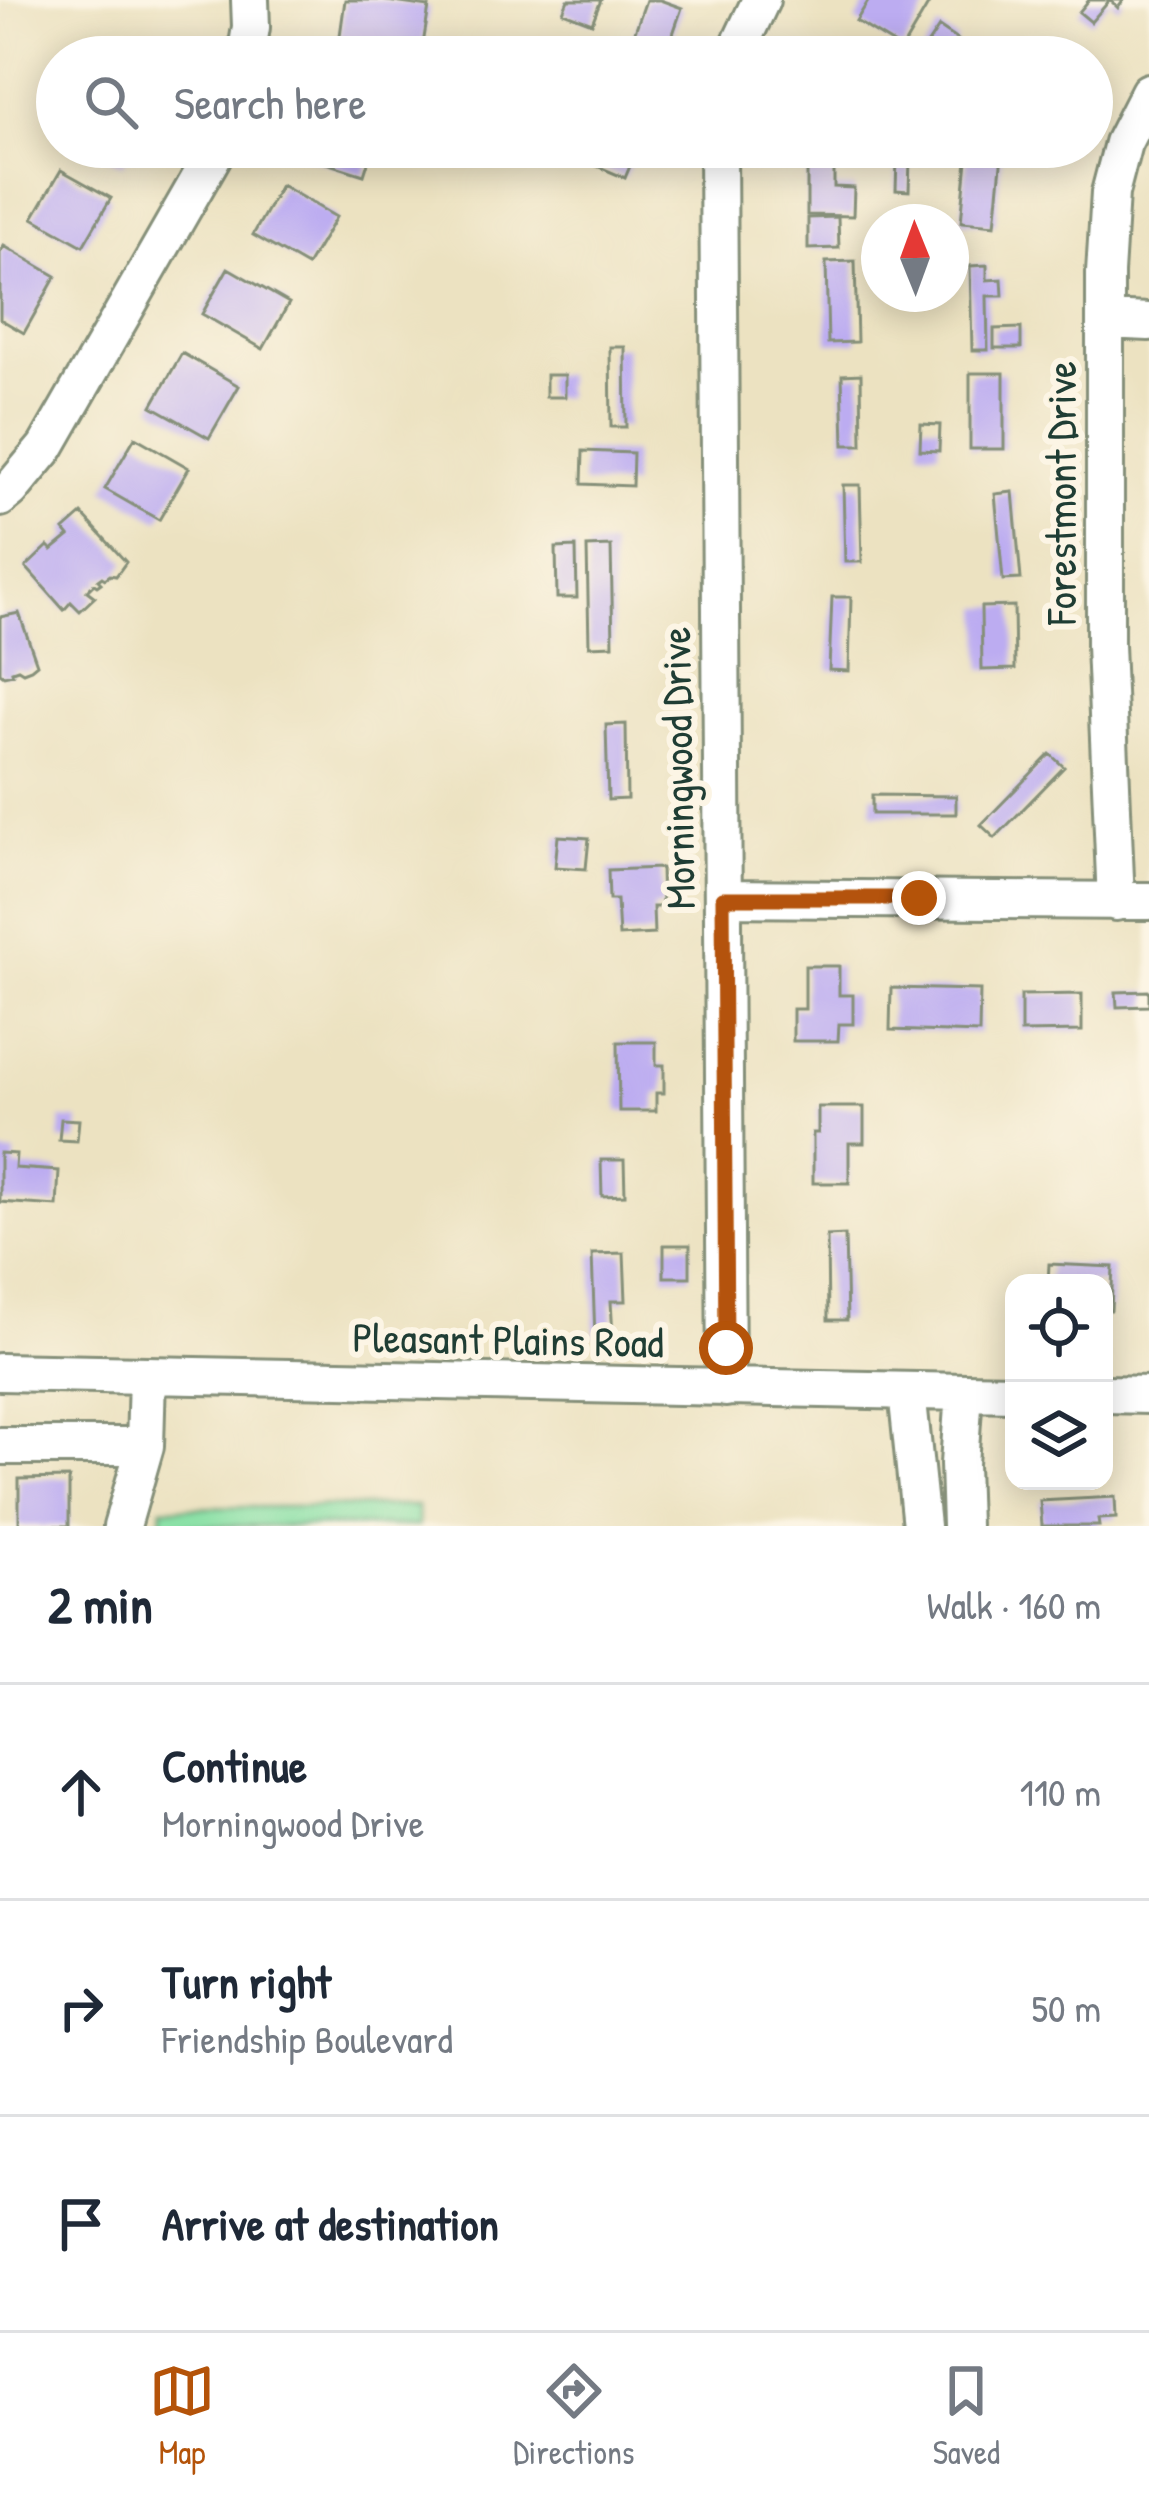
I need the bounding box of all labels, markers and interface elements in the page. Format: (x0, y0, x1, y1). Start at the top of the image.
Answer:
search box (36, 36, 1113, 168)
icon: search (78, 69, 144, 135)
text: Search here (174, 72, 366, 133)
north arrow (861, 204, 969, 312)
street label: Forestmont Drive (1032, 361, 1089, 626)
street label: Morningwood Drive (646, 626, 708, 910)
route end (892, 871, 946, 925)
map controls (1005, 1274, 1113, 1490)
button: locate (1005, 1274, 1113, 1382)
street label: Pleasant Plains Road (352, 1308, 664, 1370)
route start (699, 1321, 753, 1375)
button: layers (1005, 1382, 1113, 1490)
text: 2 min (48, 1570, 153, 1639)
text: Walk · 160 m (927, 1578, 1101, 1631)
text: Continue (162, 1735, 307, 1796)
icon: ahead (48, 1759, 114, 1825)
text: 110 m (1020, 1765, 1101, 1818)
text: Morningwood Drive (162, 1796, 424, 1849)
text: Turn right (162, 1951, 331, 2012)
icon: right (48, 1975, 114, 2041)
text: 50 m (1032, 1981, 1101, 2034)
text: Friendship Boulevard (162, 2012, 453, 2065)
icon: arrive (48, 2191, 114, 2257)
text: Arrive at destination (162, 2193, 499, 2254)
tab: Map (149, 2358, 215, 2474)
tab: Directions (513, 2358, 635, 2474)
tab: Saved (933, 2358, 1000, 2474)

